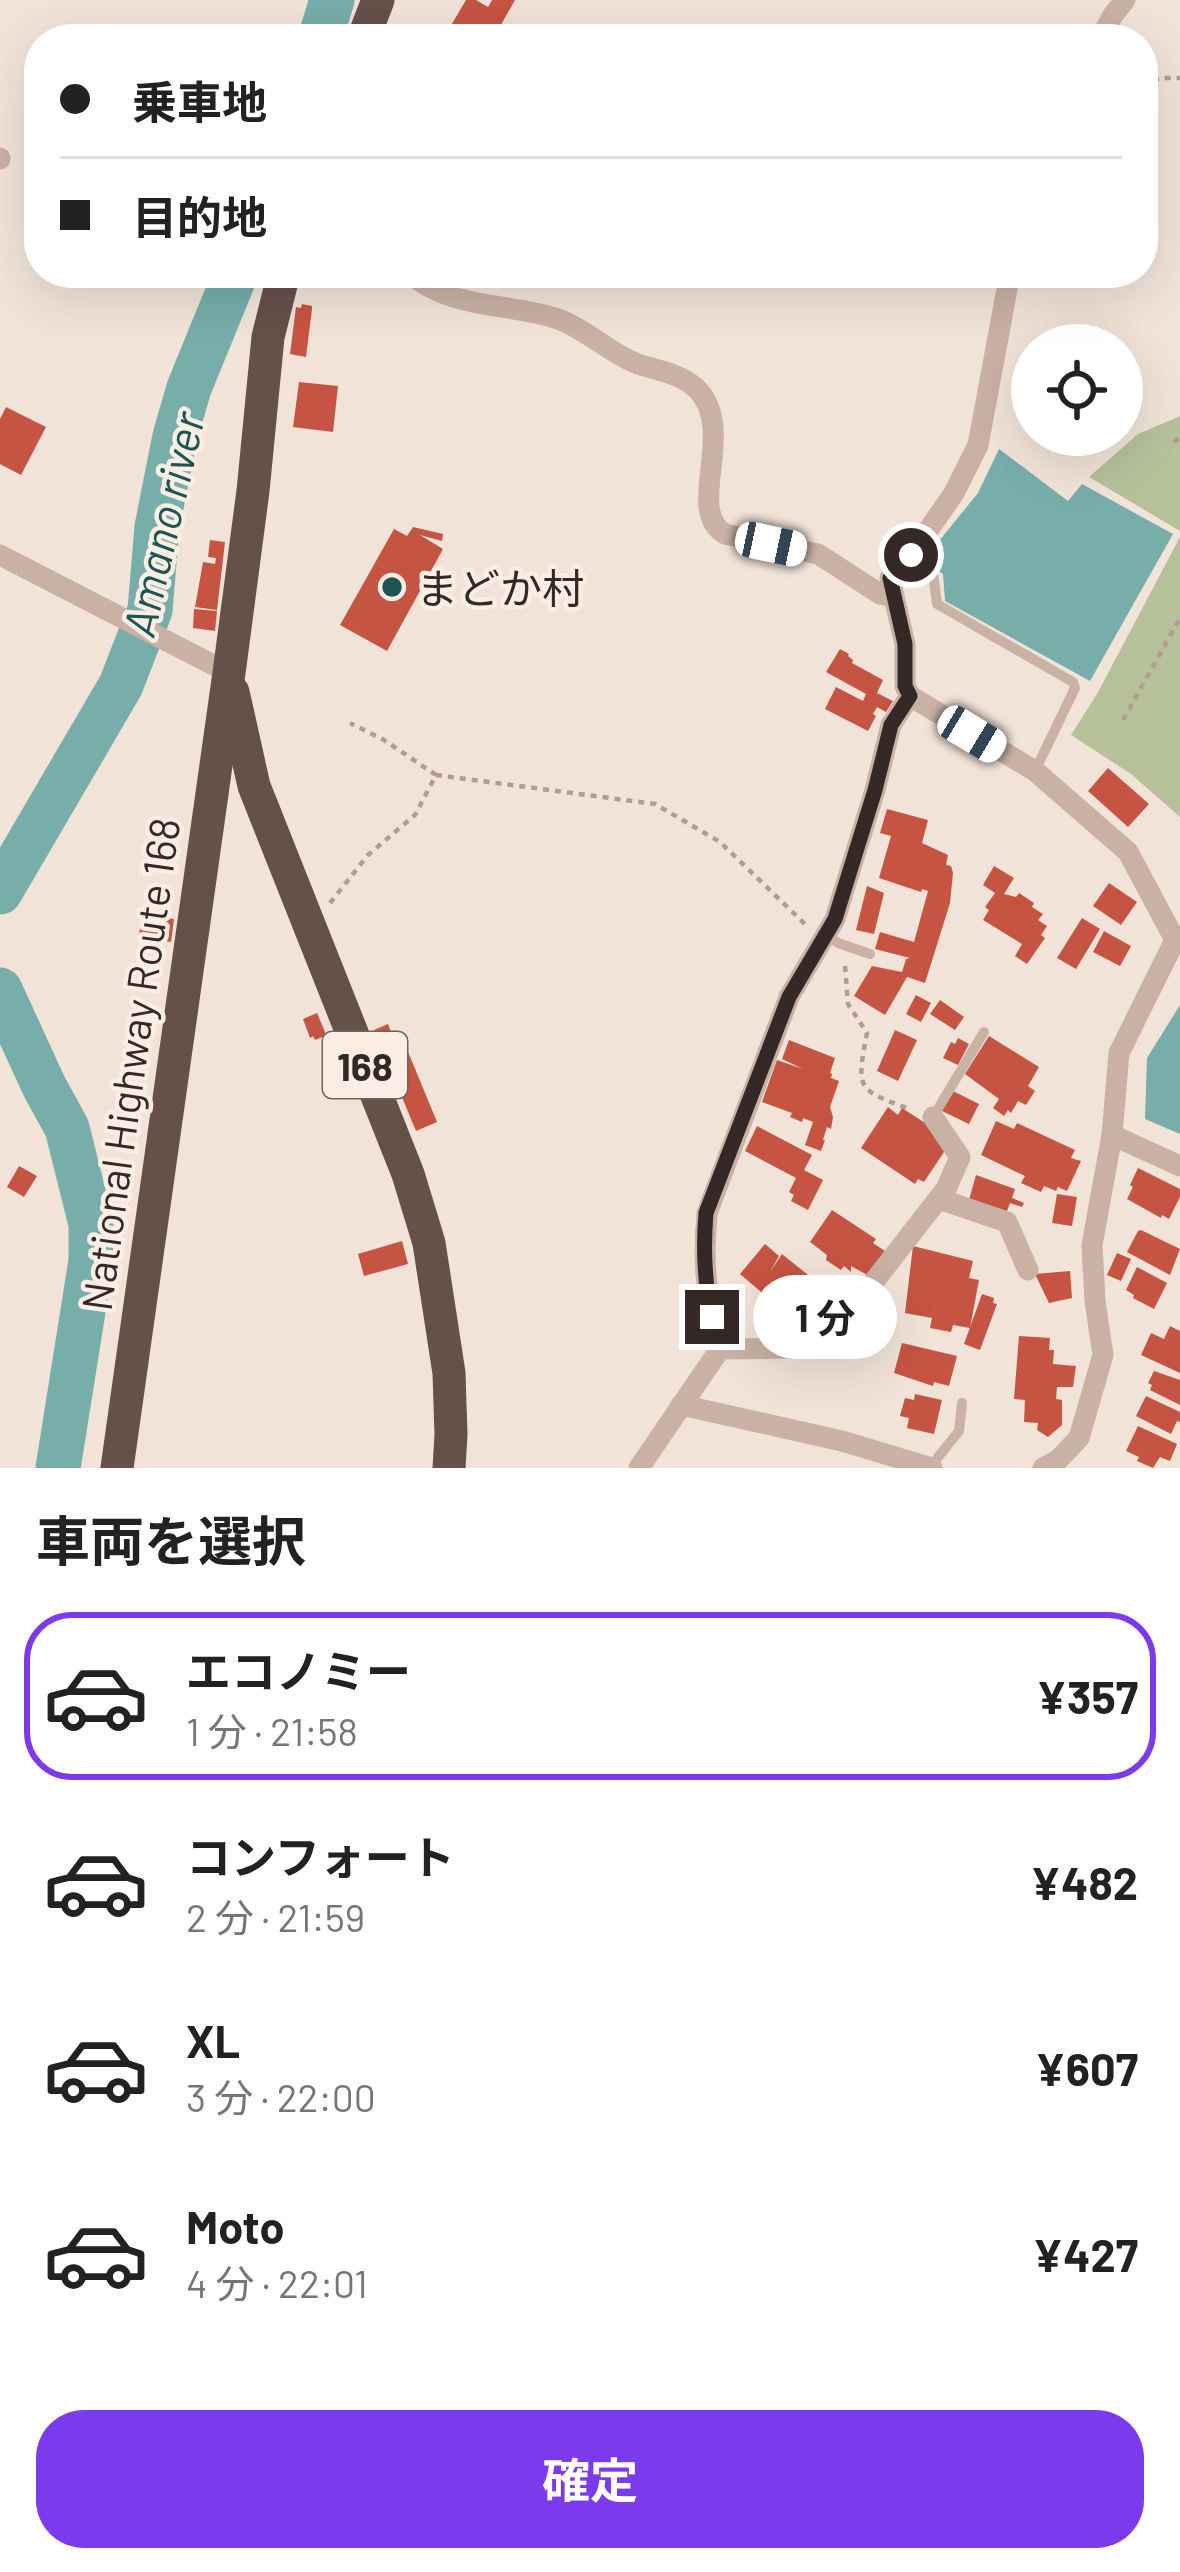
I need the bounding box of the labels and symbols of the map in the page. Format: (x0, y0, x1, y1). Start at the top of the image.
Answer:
water label: Amano river (110, 405, 214, 641)
car (732, 519, 810, 569)
route start (884, 528, 938, 582)
place label: まどか村 (416, 562, 584, 612)
marker: まどか村 (379, 574, 405, 600)
car (932, 700, 1012, 768)
street label: National Highway Route 168 (70, 814, 189, 1314)
road number: 168 (323, 1032, 407, 1098)
callout: 1 分 (754, 1275, 898, 1359)
route end (685, 1290, 739, 1344)

